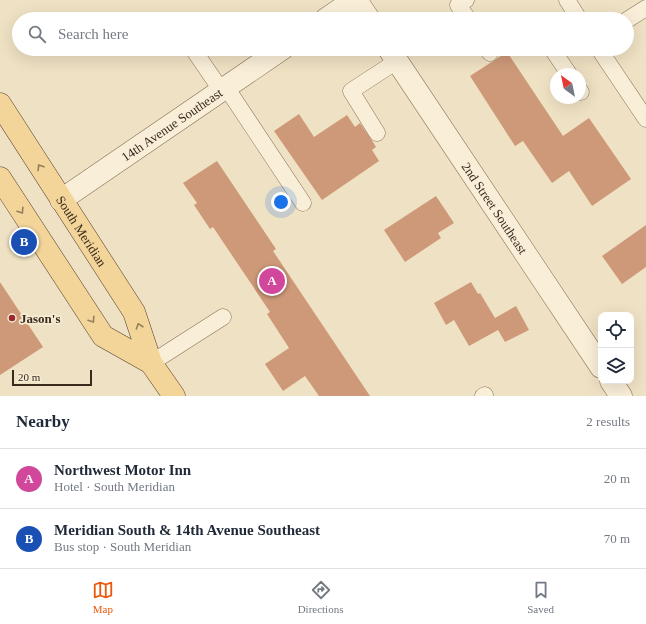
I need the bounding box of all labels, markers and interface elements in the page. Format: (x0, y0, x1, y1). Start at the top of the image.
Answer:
search box (12, 12, 634, 56)
icon: search (26, 23, 48, 45)
text: Search here (58, 26, 128, 42)
north arrow (550, 68, 586, 104)
street label: 14th Avenue Southeast (119, 85, 226, 165)
street label: 2nd Street Southeast (459, 160, 531, 257)
one-way arrow (38, 164, 45, 171)
your location (271, 192, 291, 212)
street label: South Meridian (53, 193, 110, 270)
one-way arrow (17, 207, 24, 214)
pin: B (11, 227, 37, 257)
pin: A (259, 266, 285, 296)
place label: Jason's (20, 311, 60, 326)
map controls (598, 312, 634, 384)
button: locate (598, 312, 634, 348)
marker: Jason's (7, 313, 17, 323)
one-way arrow (87, 316, 95, 323)
one-way arrow (135, 323, 143, 330)
button: layers (598, 348, 634, 384)
scale bar (12, 368, 92, 387)
text: 20 m (18, 371, 40, 383)
text: Nearby (16, 412, 70, 431)
text: 2 results (586, 414, 630, 429)
text: Northwest Motor Inn (54, 462, 191, 478)
text: A (24, 471, 34, 486)
text: 20 m (604, 471, 630, 486)
text: Hotel · South Meridian (54, 479, 175, 494)
text: Meridian South & 14th Avenue Southeast (54, 522, 320, 538)
text: B (25, 531, 33, 546)
text: 70 m (604, 531, 630, 546)
text: Bus stop · South Meridian (54, 539, 191, 554)
tab: Map (92, 579, 114, 615)
tab: Directions (298, 579, 343, 615)
tab: Saved (527, 579, 554, 615)

